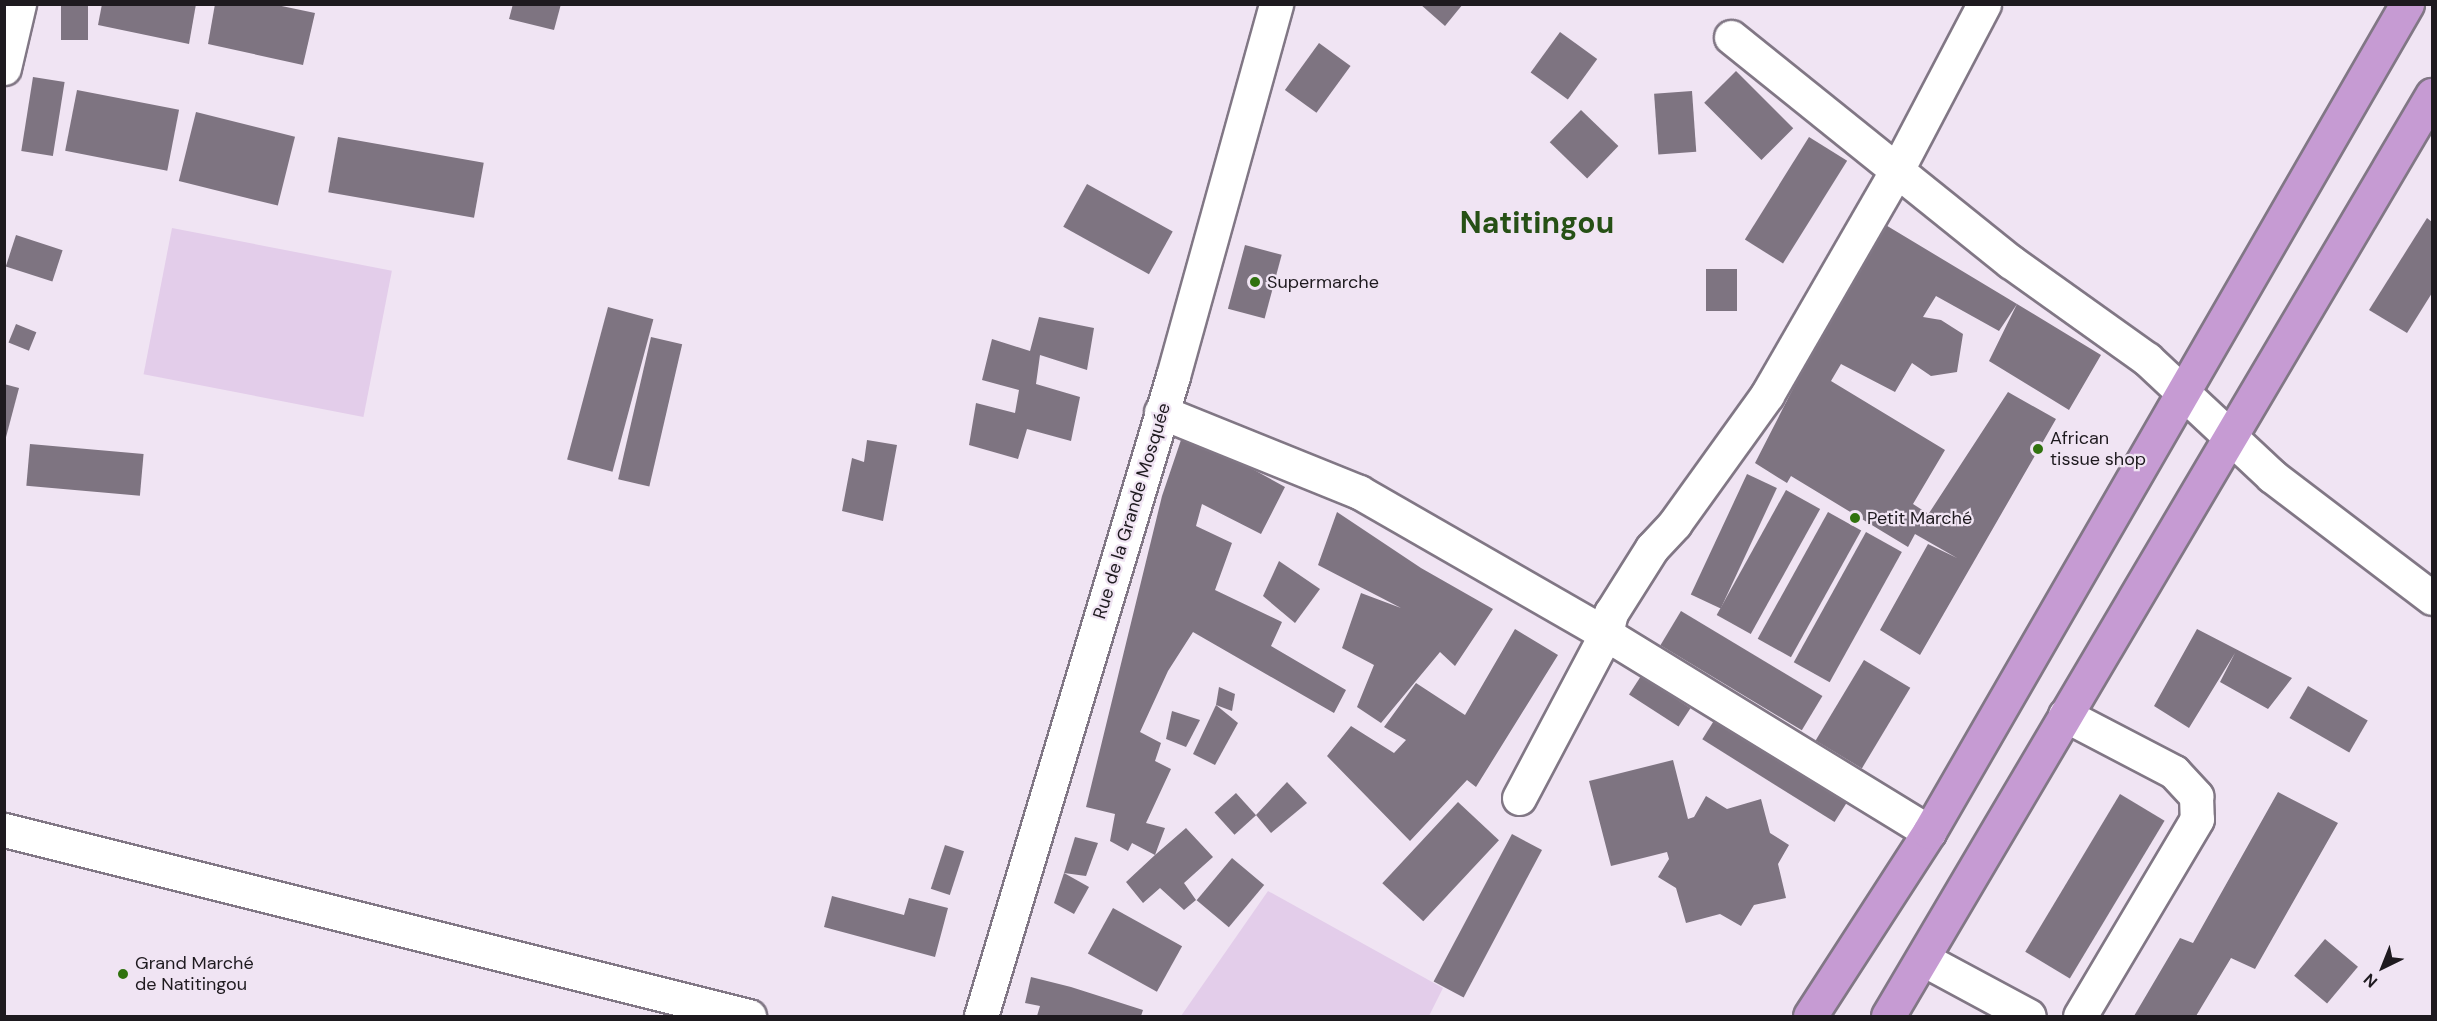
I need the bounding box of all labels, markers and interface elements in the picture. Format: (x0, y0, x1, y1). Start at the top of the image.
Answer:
district label: Natitingou (1460, 205, 1614, 241)
place label: Supermarche (1267, 271, 1379, 293)
marker: Supermarche (1248, 275, 1262, 289)
street label: Rue de la Grande Mosquée (1089, 400, 1175, 622)
place label: African tissue shop (2050, 428, 2146, 470)
marker: African tissue shop (2031, 442, 2045, 456)
place label: Petit Marché (1867, 507, 1972, 529)
marker: Petit Marché (1848, 511, 1862, 525)
north arrow (2353, 937, 2413, 997)
place label: Grand Marché de Natitingou (135, 953, 254, 996)
marker: Grand Marché de Natitingou (116, 967, 130, 981)
text: N (2359, 969, 2382, 992)

